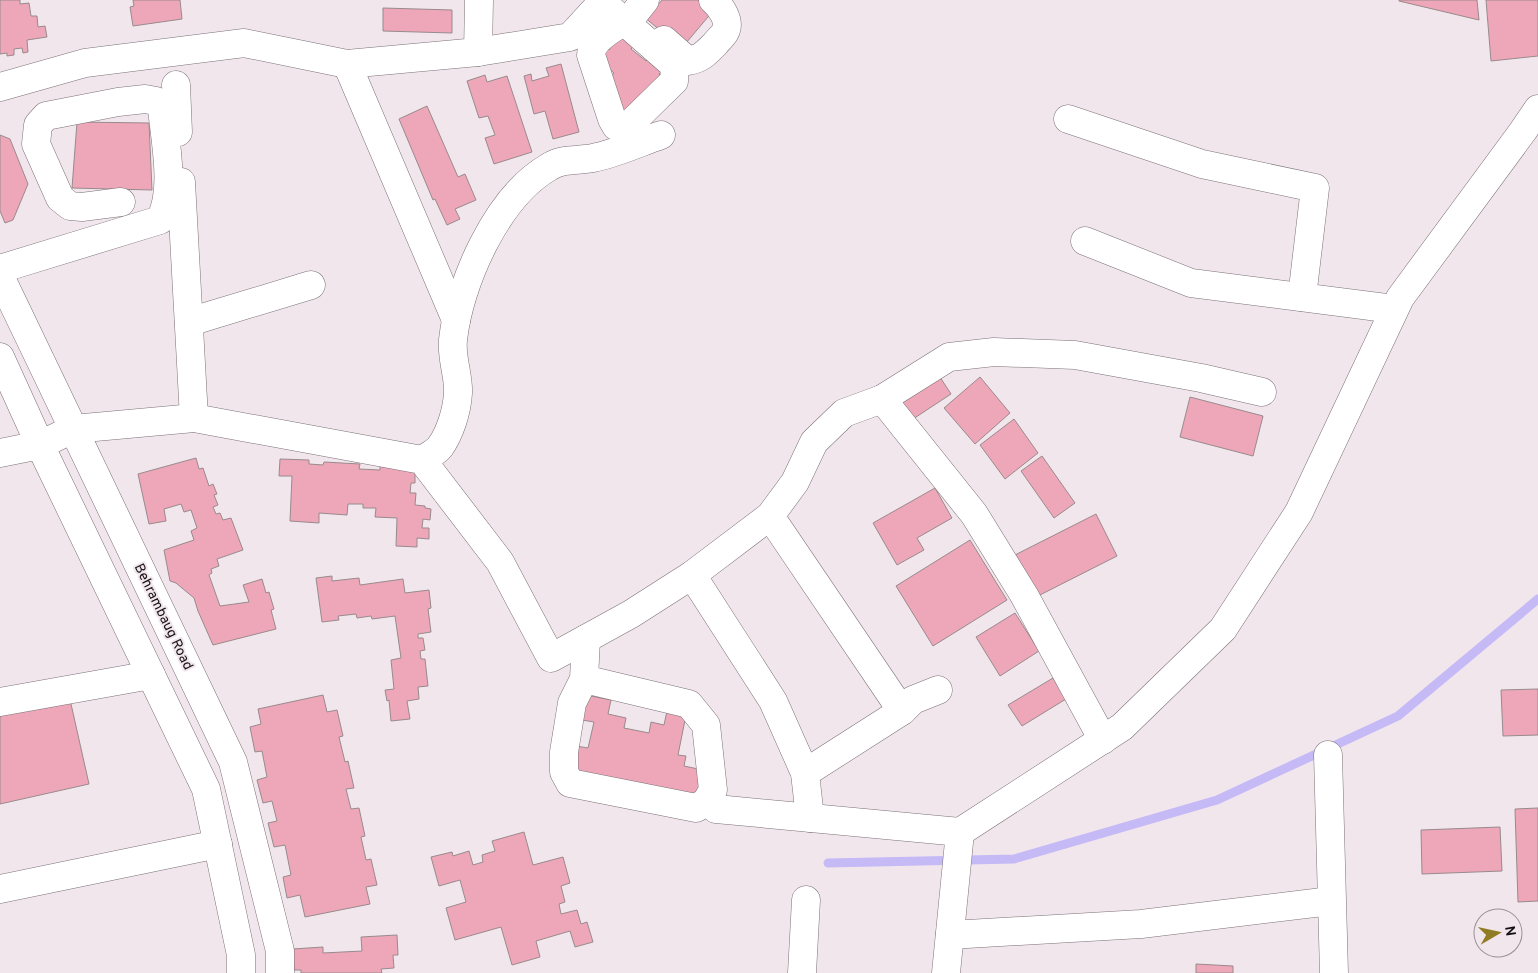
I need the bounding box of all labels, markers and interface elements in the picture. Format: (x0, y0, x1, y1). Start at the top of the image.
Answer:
street label: Behrambaug Road (130, 561, 196, 673)
north arrow (1473, 908, 1523, 958)
text: N (1500, 925, 1519, 938)

